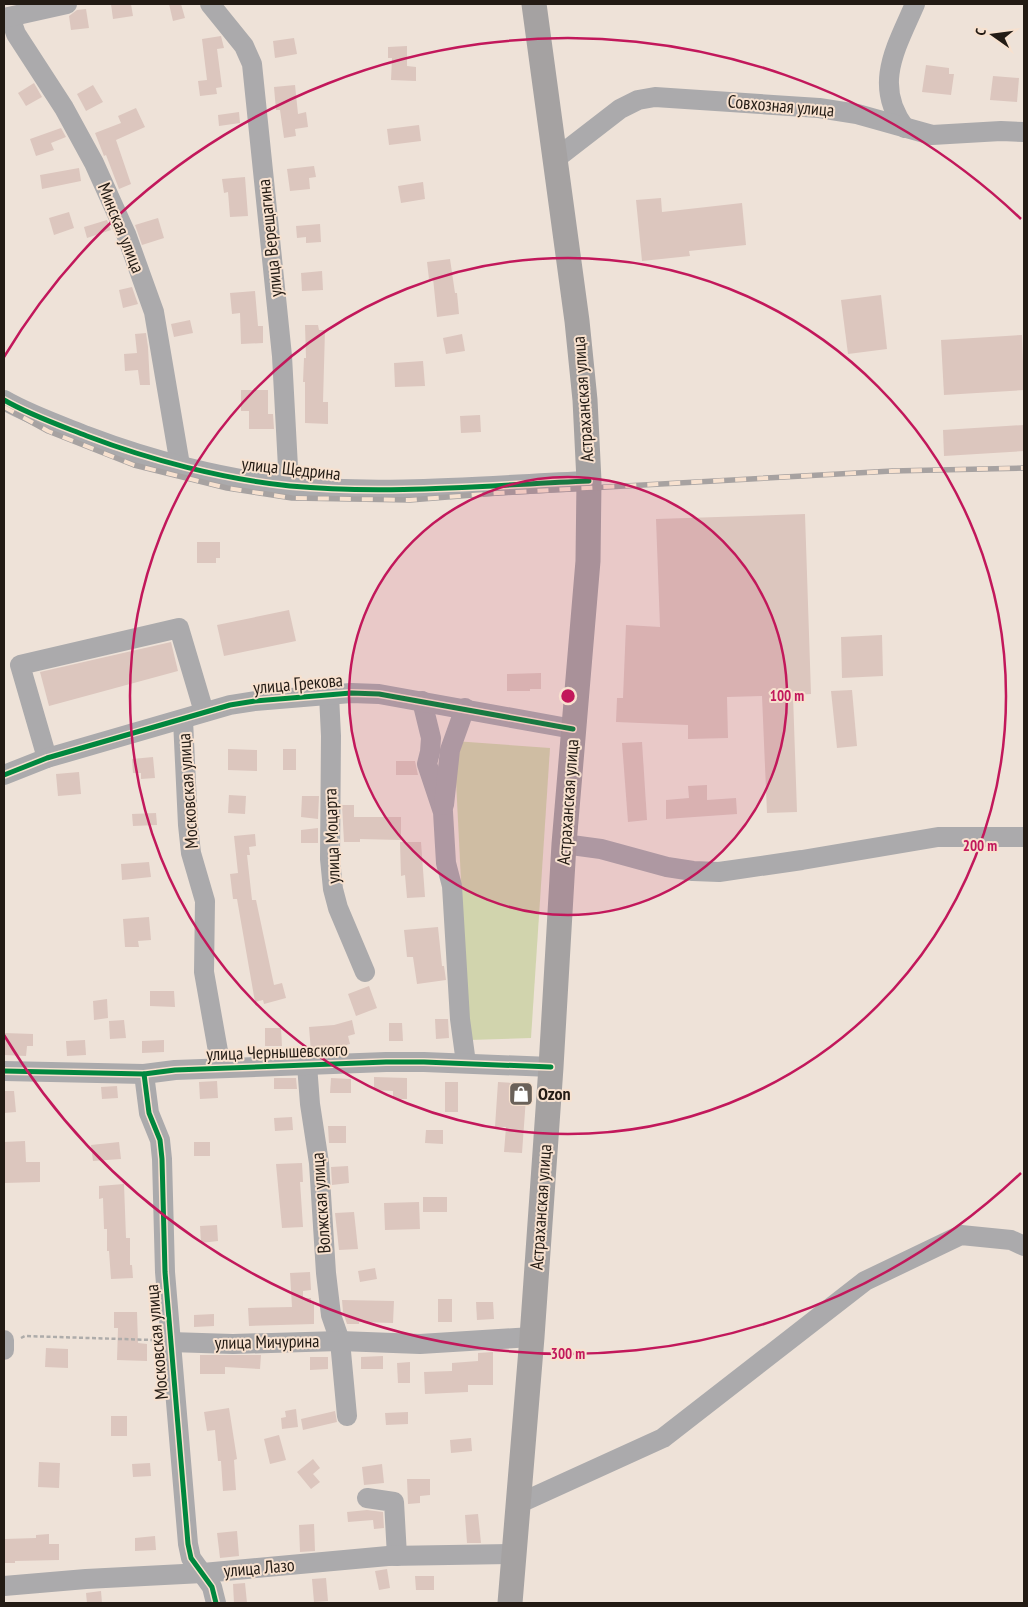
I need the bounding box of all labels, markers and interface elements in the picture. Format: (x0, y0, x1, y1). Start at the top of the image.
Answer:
north arrow (968, 10, 1018, 60)
text: С (971, 26, 990, 37)
street label: Совхозная улица (727, 89, 835, 122)
street label: улица Верещагина (252, 178, 287, 298)
street label: Минская улица (93, 179, 150, 276)
street label: Астраханская улица (567, 335, 598, 463)
street label: улица Щедрина (240, 452, 342, 485)
street label: улица Грекова (252, 668, 344, 699)
text: 100 m (770, 686, 804, 705)
centre of rings (559, 687, 577, 705)
street label: Московская улица (172, 733, 203, 850)
street label: Астраханская улица (552, 738, 583, 866)
street label: улица Моцарта (318, 788, 345, 884)
text: 200 m (963, 836, 997, 855)
street label: улица Чернышевского (206, 1038, 348, 1065)
shop icon: Ozon (508, 1081, 534, 1107)
place label: Ozon (538, 1082, 571, 1105)
street label: Астраханская улица (525, 1143, 556, 1271)
street label: Волжская улица (305, 1152, 336, 1254)
street label: Московская улица (140, 1283, 173, 1401)
street label: улица Мичурина (214, 1329, 320, 1354)
text: 300 m (551, 1344, 585, 1363)
street label: улица Лазо (223, 1553, 296, 1582)

